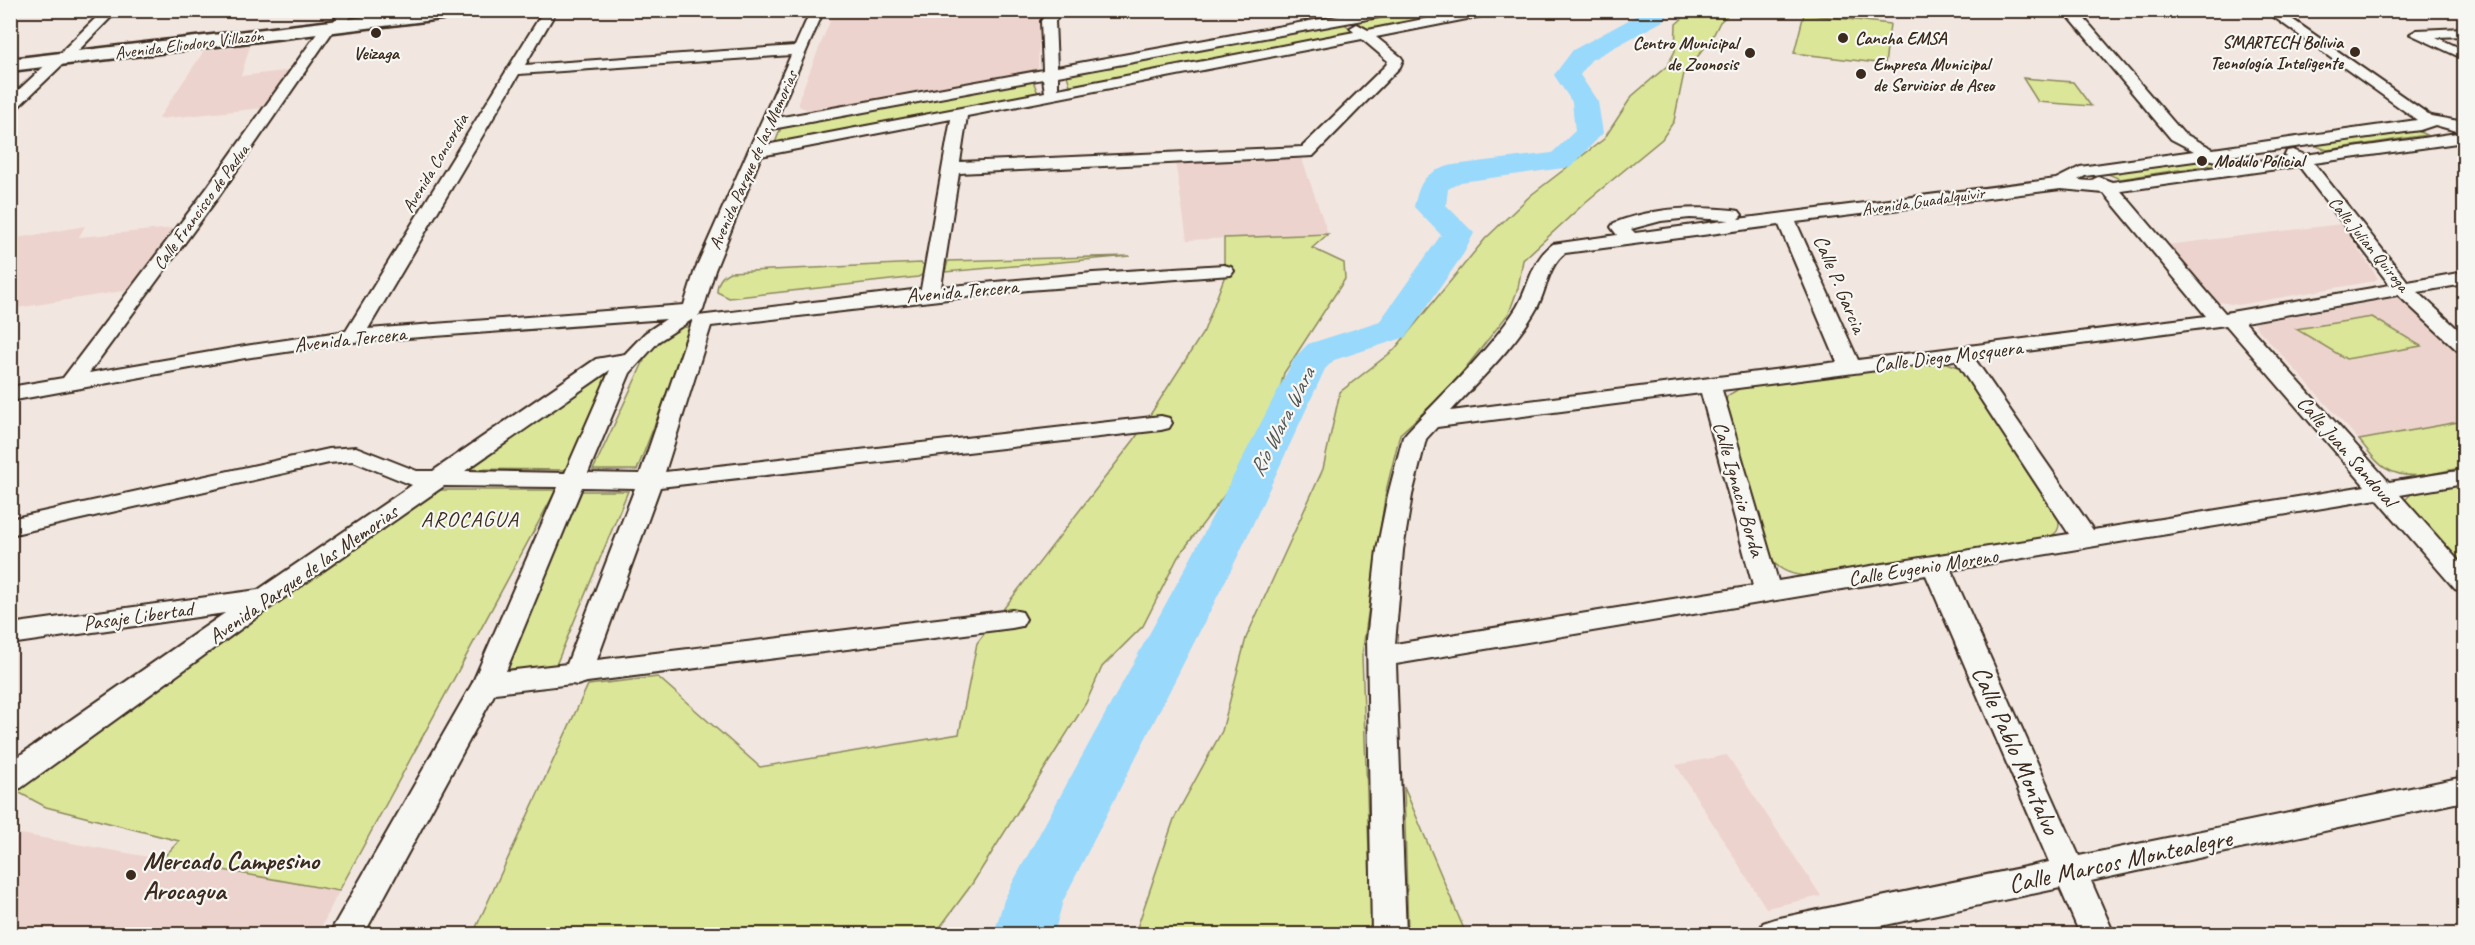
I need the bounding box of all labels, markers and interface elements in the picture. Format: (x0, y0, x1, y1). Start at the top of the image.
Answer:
street label: Avenida Eliodoro Villazón (113, 24, 266, 64)
marker: Veizaga (369, 26, 383, 40)
place label: Cancha EMSA (1855, 27, 1947, 49)
marker: Cancha EMSA (1836, 31, 1850, 45)
place label: SMARTECH Bolivia Tecnología Inteligente (2210, 31, 2345, 74)
place label: Centro Municipal de Zoonosis (1633, 32, 1742, 75)
place label: Veizaga (353, 42, 401, 64)
marker: SMARTECH Bolivia Tecnología Inteligente (2348, 45, 2362, 59)
marker: Centro Municipal de Zoonosis (1743, 46, 1757, 60)
place label: Empresa Municipal de Servicios de Aseo (1873, 53, 1996, 96)
street label: Avenida Parque de las Memorias (704, 66, 803, 253)
marker: Empresa Municipal de Servicios de Aseo (1854, 67, 1868, 81)
street label: Avenida Concordia (397, 109, 474, 216)
street label: Calle Francisco de Padua (148, 139, 255, 274)
place label: Modulo Policial (2214, 150, 2308, 172)
marker: Modulo Policial (2195, 154, 2209, 168)
street label: Avenida Guadalquivir (1860, 181, 1987, 221)
street label: Calle Julian Quiroga (2324, 192, 2415, 297)
street label: Calle P. Garcia (1808, 231, 1873, 339)
street label: Avenida Tercera (905, 273, 1021, 309)
street label: Avenida Tercera (293, 320, 409, 358)
street label: Calle Diego Mosquera (1872, 334, 2026, 378)
water label: Río Wara Wara (1243, 361, 1322, 481)
street label: Calle Juan Sandoval (2292, 390, 2405, 515)
street label: Calle Ignacio Borda (1707, 419, 1771, 561)
street label: Avenida Parque de las Memorias (203, 498, 404, 649)
district label: AROCAGUA (421, 505, 519, 533)
street label: Calle Eugenio Moreno (1846, 542, 2001, 592)
street label: Pasaje Libertad (82, 595, 197, 637)
street label: Calle Pablo Montalvo (1964, 661, 2069, 841)
street label: Calle Marcos Montealegre (2005, 821, 2236, 901)
place label: Mercado Campesino Arocagua (143, 844, 321, 907)
marker: Mercado Campesino Arocagua (124, 868, 138, 882)

